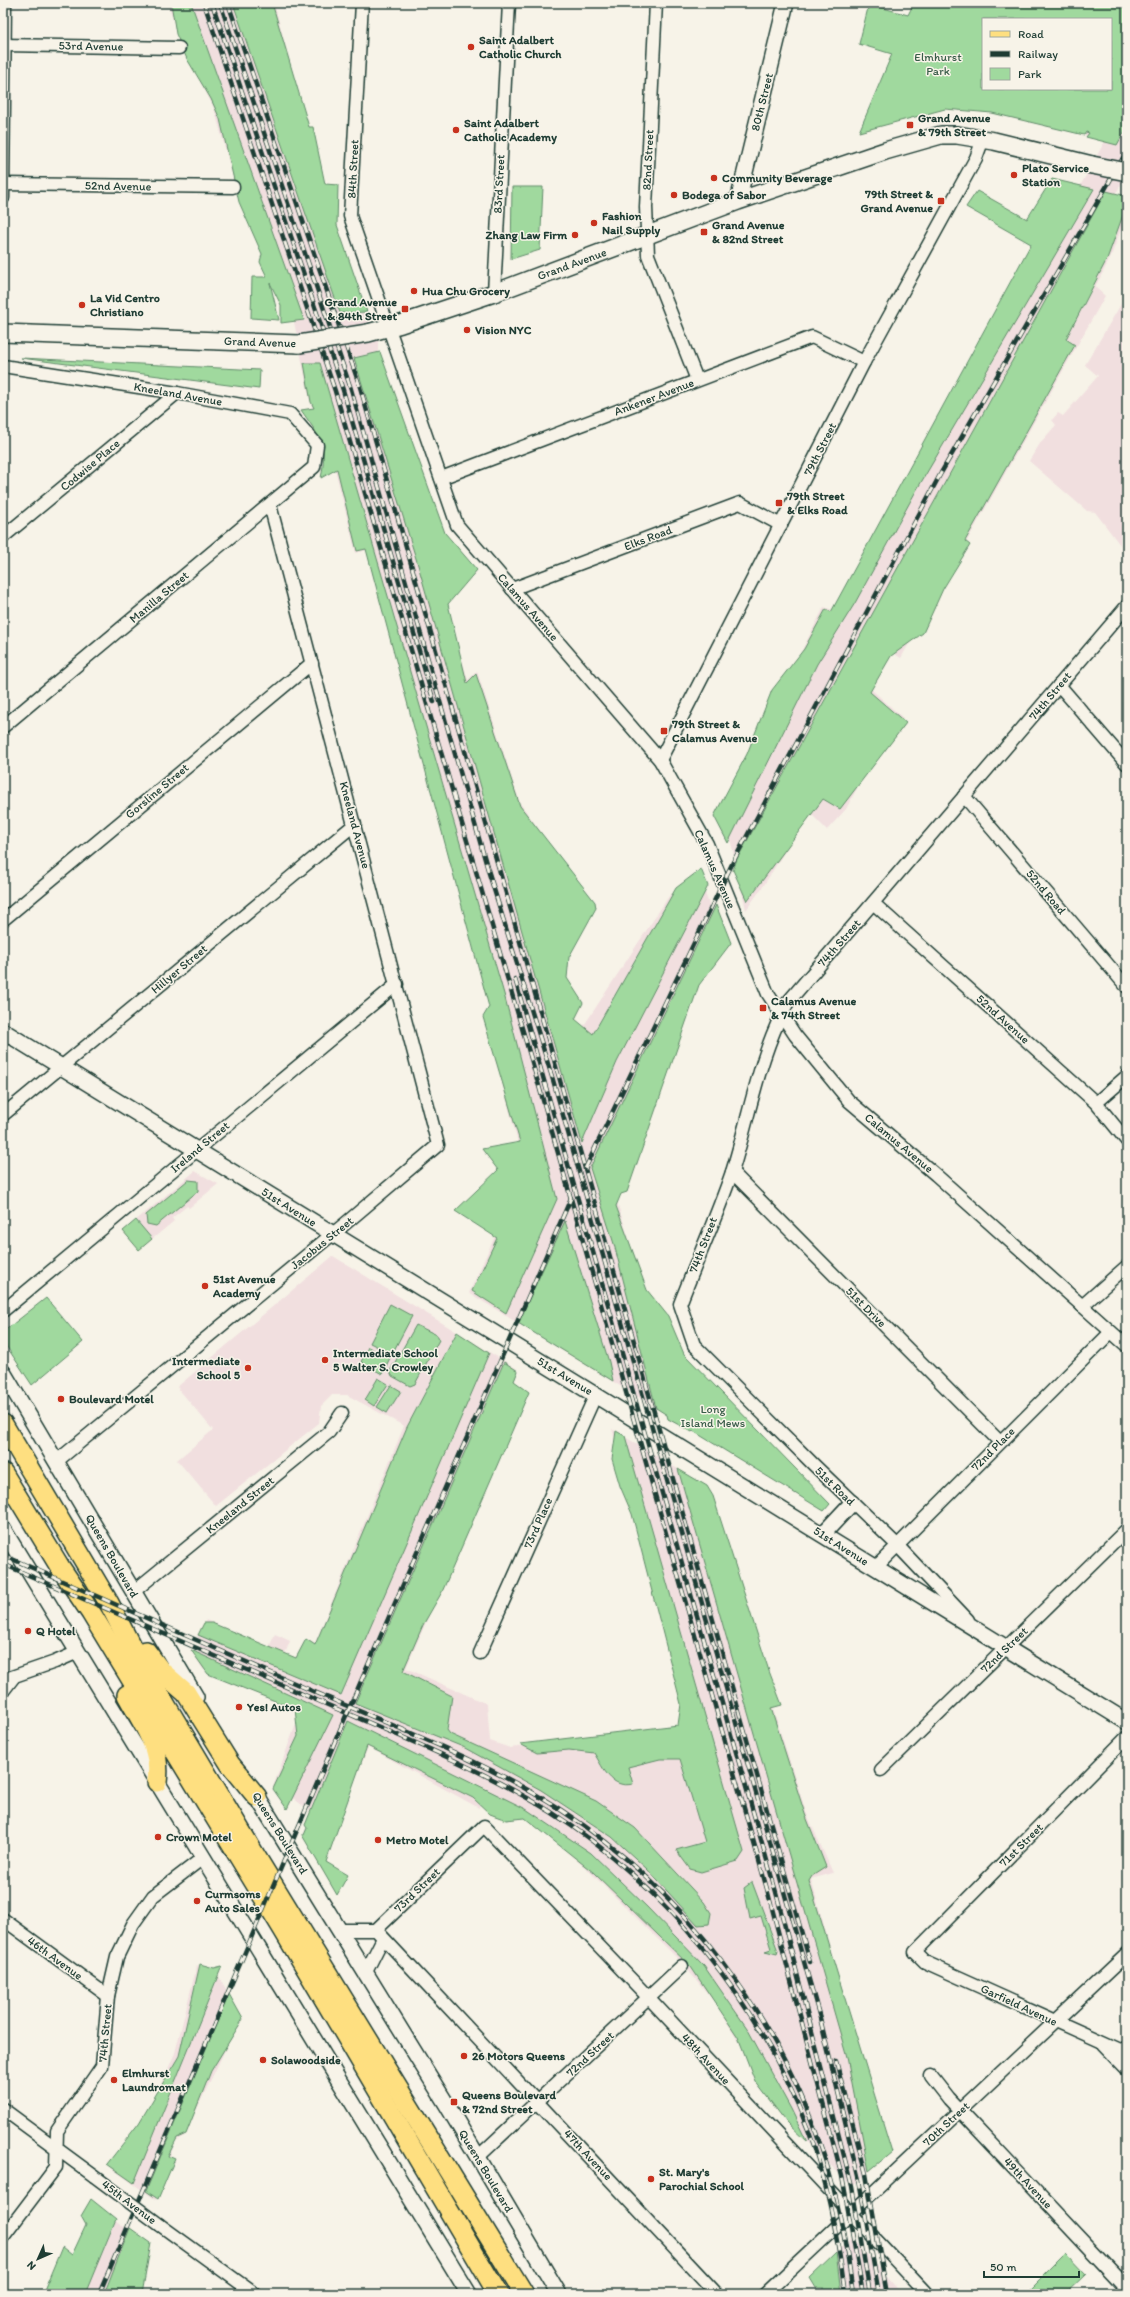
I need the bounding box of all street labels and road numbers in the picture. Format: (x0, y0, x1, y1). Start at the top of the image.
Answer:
street label: 53rd Avenue (58, 38, 124, 54)
street label: 80th Street (748, 71, 776, 132)
street label: 82nd Street (639, 129, 657, 191)
street label: 84th Street (344, 139, 362, 199)
street label: 83rd Street (490, 154, 508, 214)
street label: 52nd Avenue (85, 178, 152, 194)
street label: Grand Avenue (536, 245, 609, 283)
street label: Grand Avenue (224, 334, 297, 350)
street label: Ankener Avenue (612, 375, 696, 419)
street label: Kneeland Avenue (133, 379, 224, 409)
street label: 79th Street (801, 420, 840, 478)
street label: Codwise Place (57, 436, 123, 494)
street label: Elks Road (622, 522, 674, 554)
street label: Manilla Street (127, 568, 192, 626)
street label: Calamus Avenue (495, 570, 561, 644)
street label: 74th Street (1026, 669, 1074, 723)
street label: Gorsline Street (123, 760, 192, 821)
street label: Kneeland Avenue (337, 780, 373, 870)
street label: Calamus Avenue (691, 827, 739, 911)
street label: 52nd Road (1023, 867, 1069, 918)
street label: 74th Street (815, 916, 864, 970)
street label: Hillyer Street (148, 941, 210, 997)
street label: 52nd Avenue (974, 992, 1033, 1047)
street label: Calamus Avenue (862, 1110, 936, 1176)
street label: Ireland Street (168, 1118, 233, 1176)
street label: 51st Avenue (259, 1185, 319, 1230)
street label: Jacobus Street (288, 1213, 356, 1272)
street label: 74th Street (686, 1215, 720, 1275)
street label: 51st Drive (843, 1284, 889, 1330)
street label: 51st Avenue (535, 1354, 596, 1398)
street label: 72nd Place (968, 1424, 1018, 1474)
street label: 51st Road (812, 1464, 858, 1509)
street label: Kneeland Street (203, 1473, 277, 1537)
street label: 73rd Place (521, 1495, 556, 1551)
street label: Queens Boulevard (82, 1512, 142, 1601)
street label: 51st Avenue (811, 1524, 871, 1569)
street label: 72nd Street (978, 1624, 1031, 1676)
street label: Queens Boulevard (249, 1789, 311, 1877)
street label: 71st Street (996, 1820, 1046, 1870)
street label: 73rd Street (391, 1864, 443, 1915)
street label: 46th Avenue (25, 1933, 86, 1983)
street label: Garfield Avenue (979, 1981, 1060, 2029)
street label: 74th Street (95, 2003, 115, 2063)
street label: 72nd Street (563, 2028, 617, 2080)
street label: 48th Avenue (679, 2030, 733, 2088)
street label: 70th Street (920, 2099, 973, 2149)
street label: Queens Boulevard (456, 2127, 516, 2215)
street label: 47th Avenue (561, 2127, 615, 2184)
street label: 49th Avenue (1001, 2154, 1055, 2212)
street label: 45th Avenue (99, 2177, 159, 2227)

